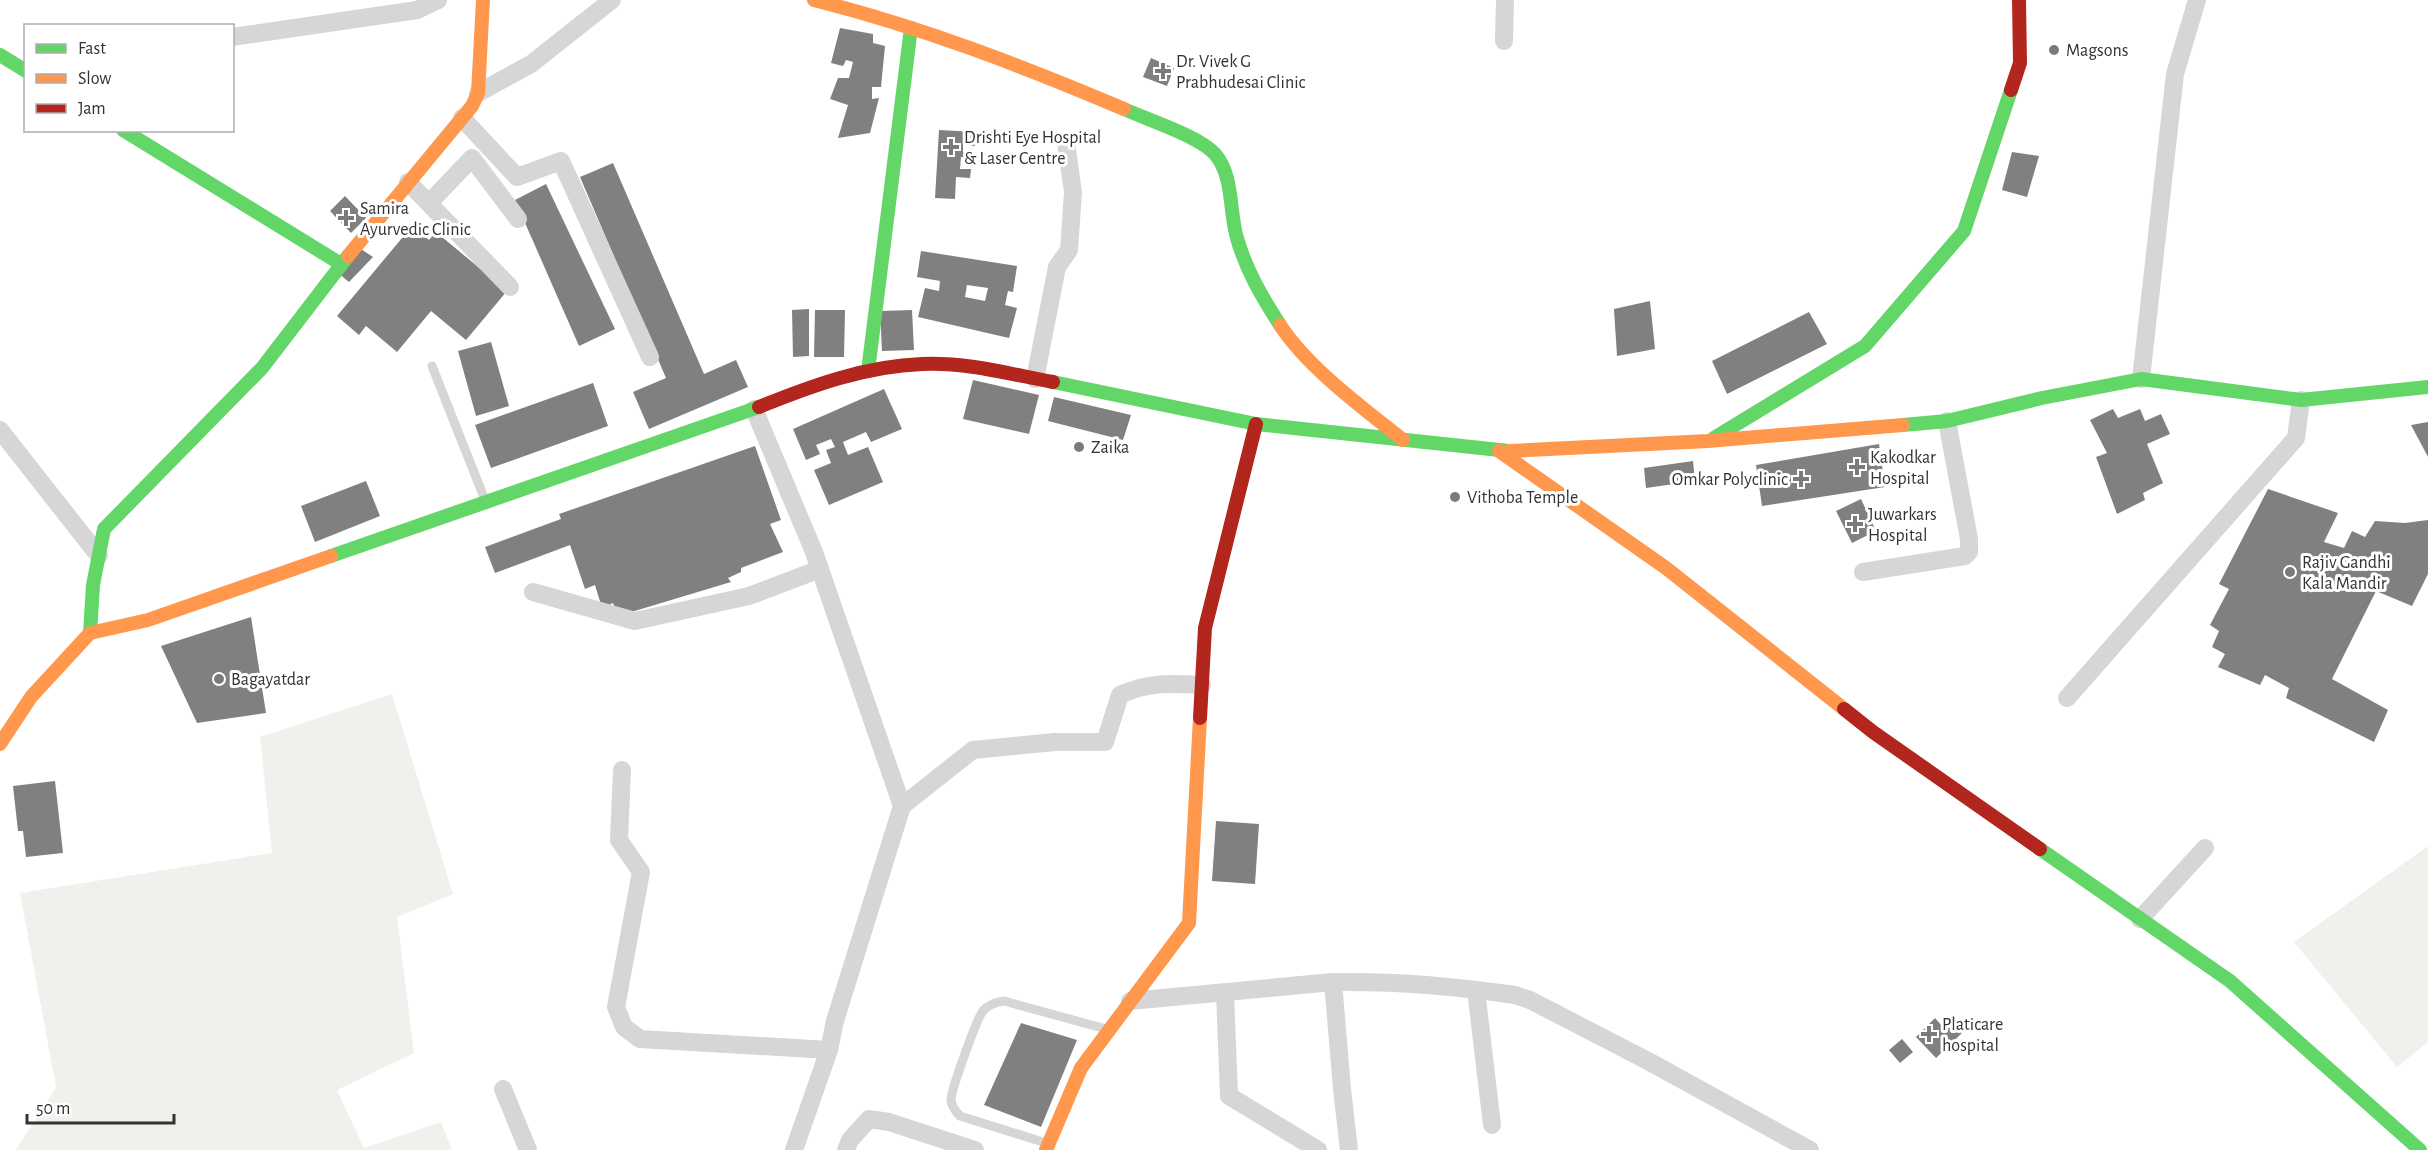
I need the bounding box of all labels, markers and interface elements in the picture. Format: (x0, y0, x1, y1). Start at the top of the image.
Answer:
legend (24, 24, 234, 132)
text: Fast (78, 40, 106, 58)
place label: Magsons (2066, 42, 2128, 60)
marker: Magsons (2047, 43, 2061, 57)
place label: Dr. Vivek G Prabhudesai Clinic (1176, 53, 1306, 92)
marker: Dr. Vivek G Prabhudesai Clinic (1154, 62, 1172, 80)
text: Slow (78, 70, 111, 88)
text: Jam (78, 100, 106, 118)
place label: Drishti Eye Hospital & Laser Centre (964, 129, 1101, 168)
marker: Drishti Eye Hospital & Laser Centre (942, 138, 960, 156)
place label: Samira Ayurvedic Clinic (360, 200, 471, 239)
marker: Samira Ayurvedic Clinic (337, 209, 355, 227)
place label: Zaika (1091, 439, 1129, 457)
marker: Zaika (1072, 440, 1086, 454)
place label: Kakodkar Hospital (1870, 449, 1936, 488)
marker: Kakodkar Hospital (1848, 458, 1866, 476)
marker: Omkar Polyclinic (1792, 470, 1810, 488)
place label: Omkar Polyclinic (1672, 471, 1788, 489)
place label: Vithoba Temple (1467, 489, 1578, 507)
marker: Vithoba Temple (1448, 490, 1462, 504)
place label: Juwarkars Hospital (1868, 506, 1937, 545)
marker: Juwarkars Hospital (1846, 515, 1864, 533)
place label: Rajiv Gandhi Kala Mandir (2302, 554, 2391, 593)
marker: Rajiv Gandhi Kala Mandir (2283, 565, 2297, 579)
place label: Bagayatdar (231, 671, 310, 689)
marker: Bagayatdar (212, 672, 226, 686)
place label: Platicare hospital (1942, 1016, 2003, 1055)
marker: Platicare hospital (1920, 1025, 1938, 1043)
scale bar (27, 1087, 174, 1125)
text: 50 m (36, 1100, 70, 1118)

